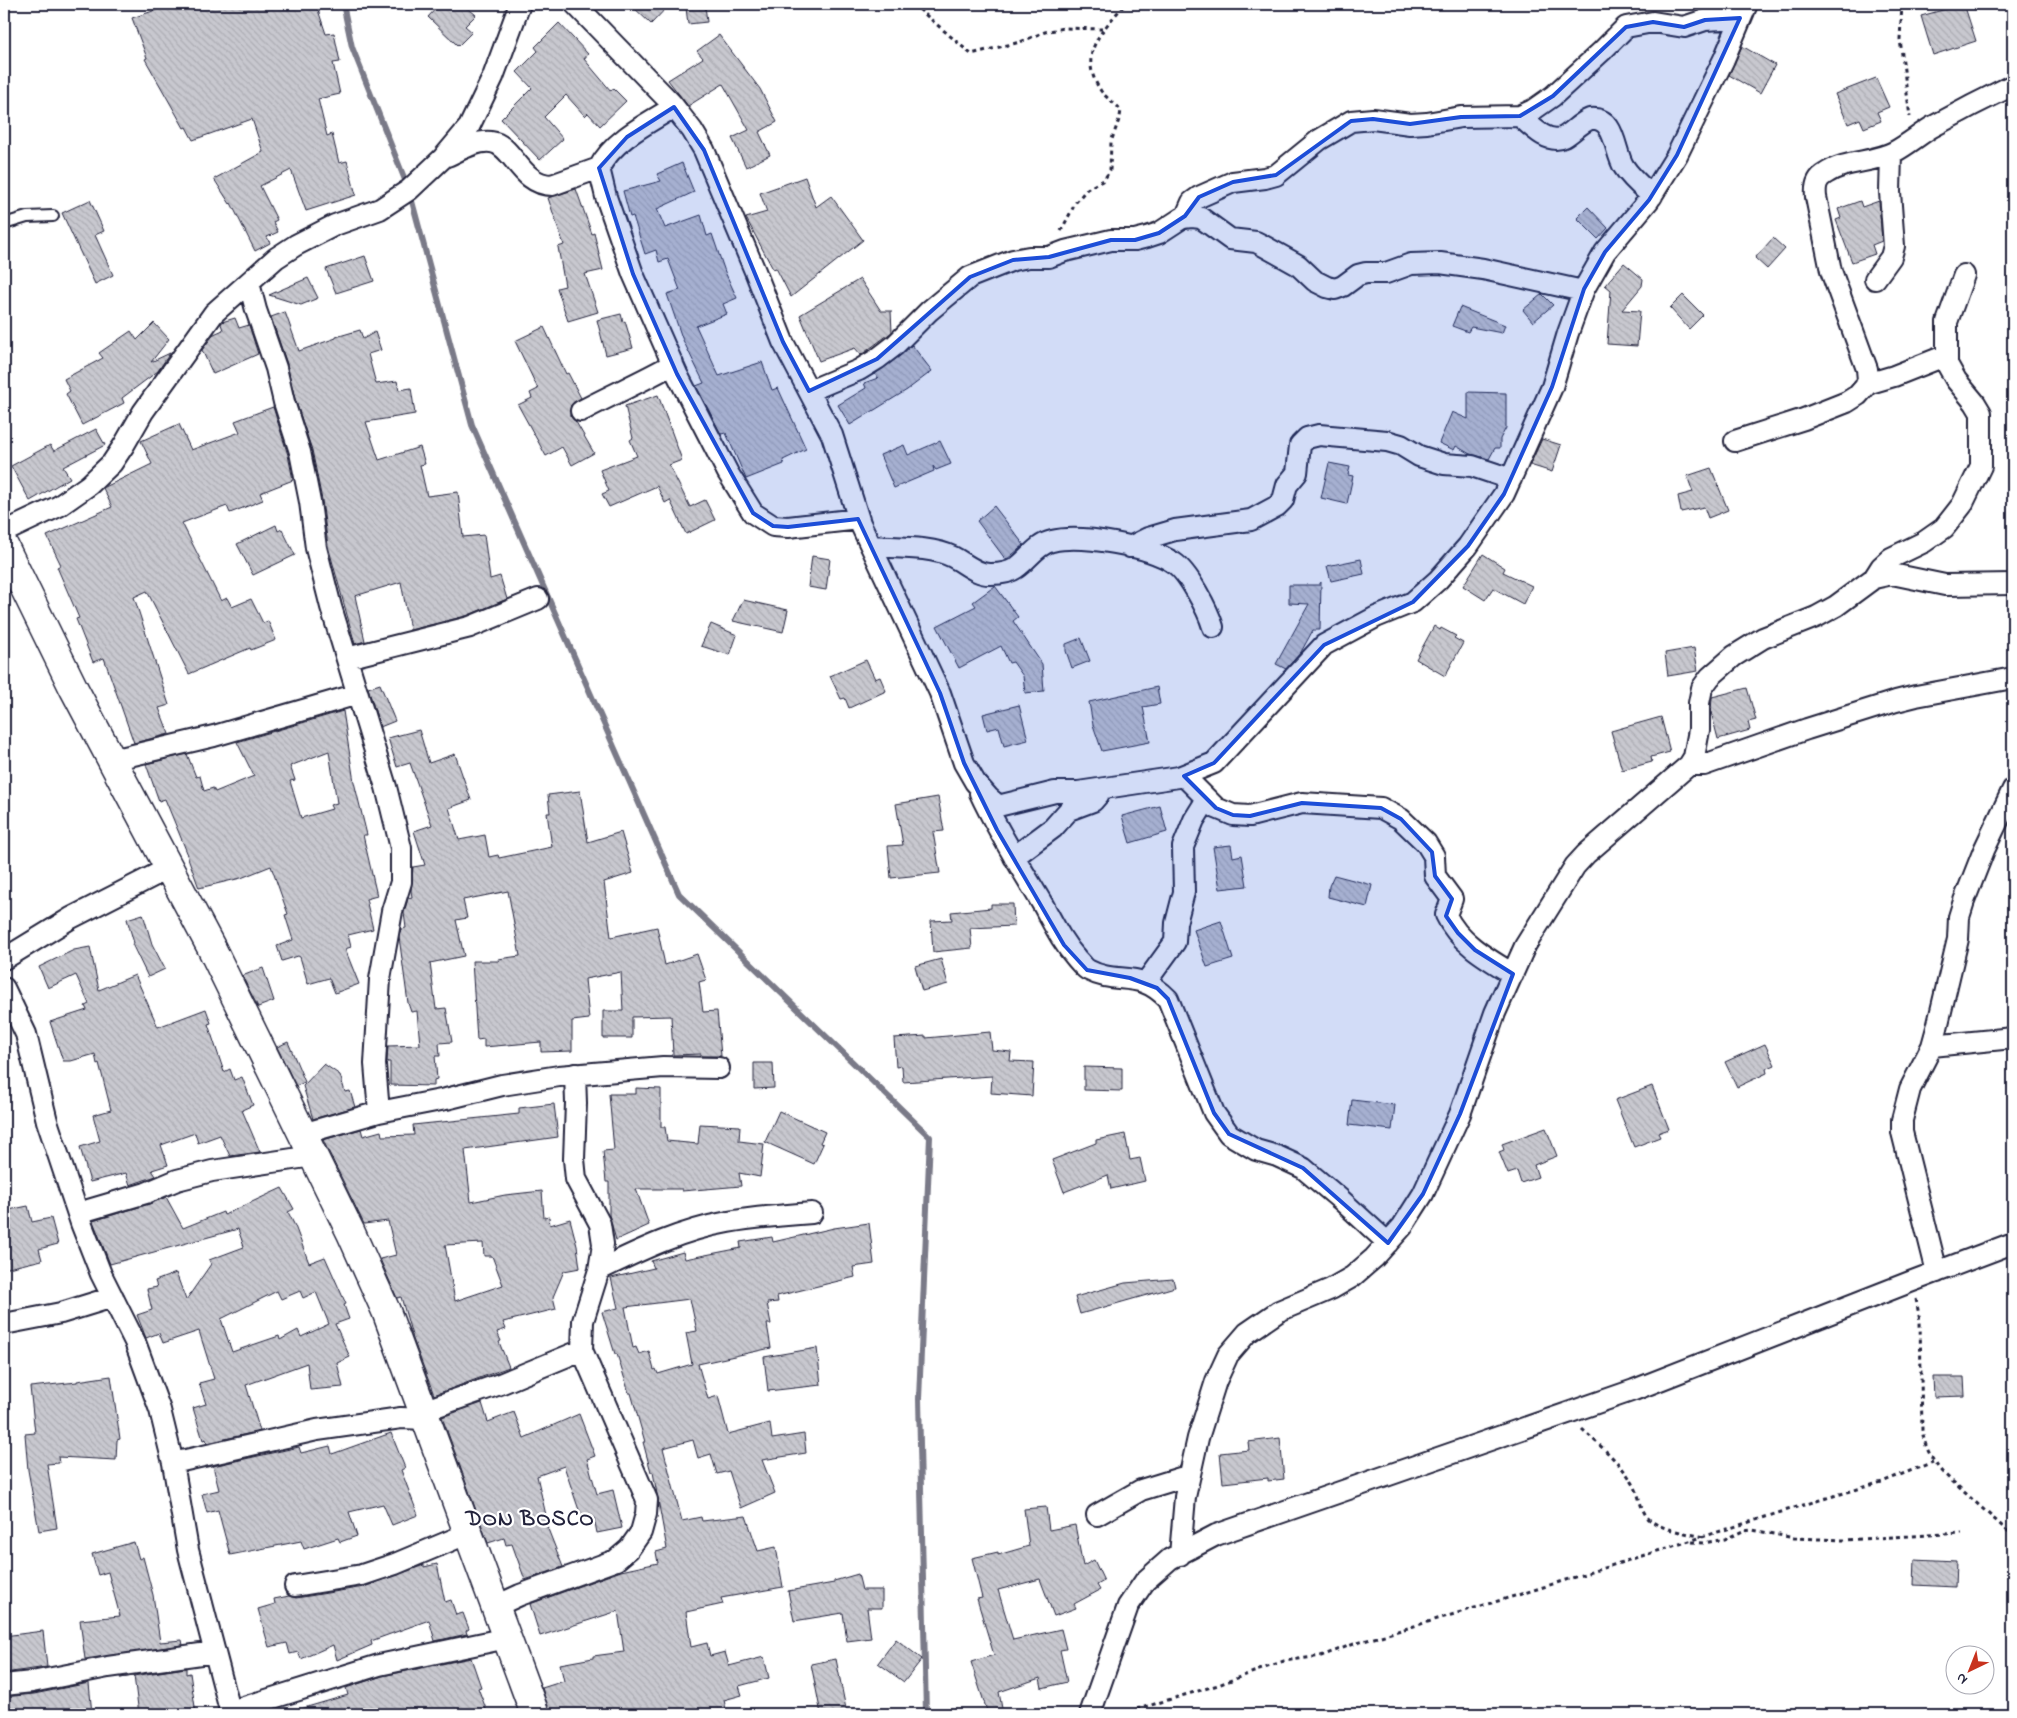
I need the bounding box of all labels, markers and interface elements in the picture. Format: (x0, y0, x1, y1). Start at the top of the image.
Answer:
district label: DON BOSCO (464, 1504, 595, 1536)
north arrow (1944, 1646, 1994, 1696)
text: N (1952, 1668, 1973, 1689)

